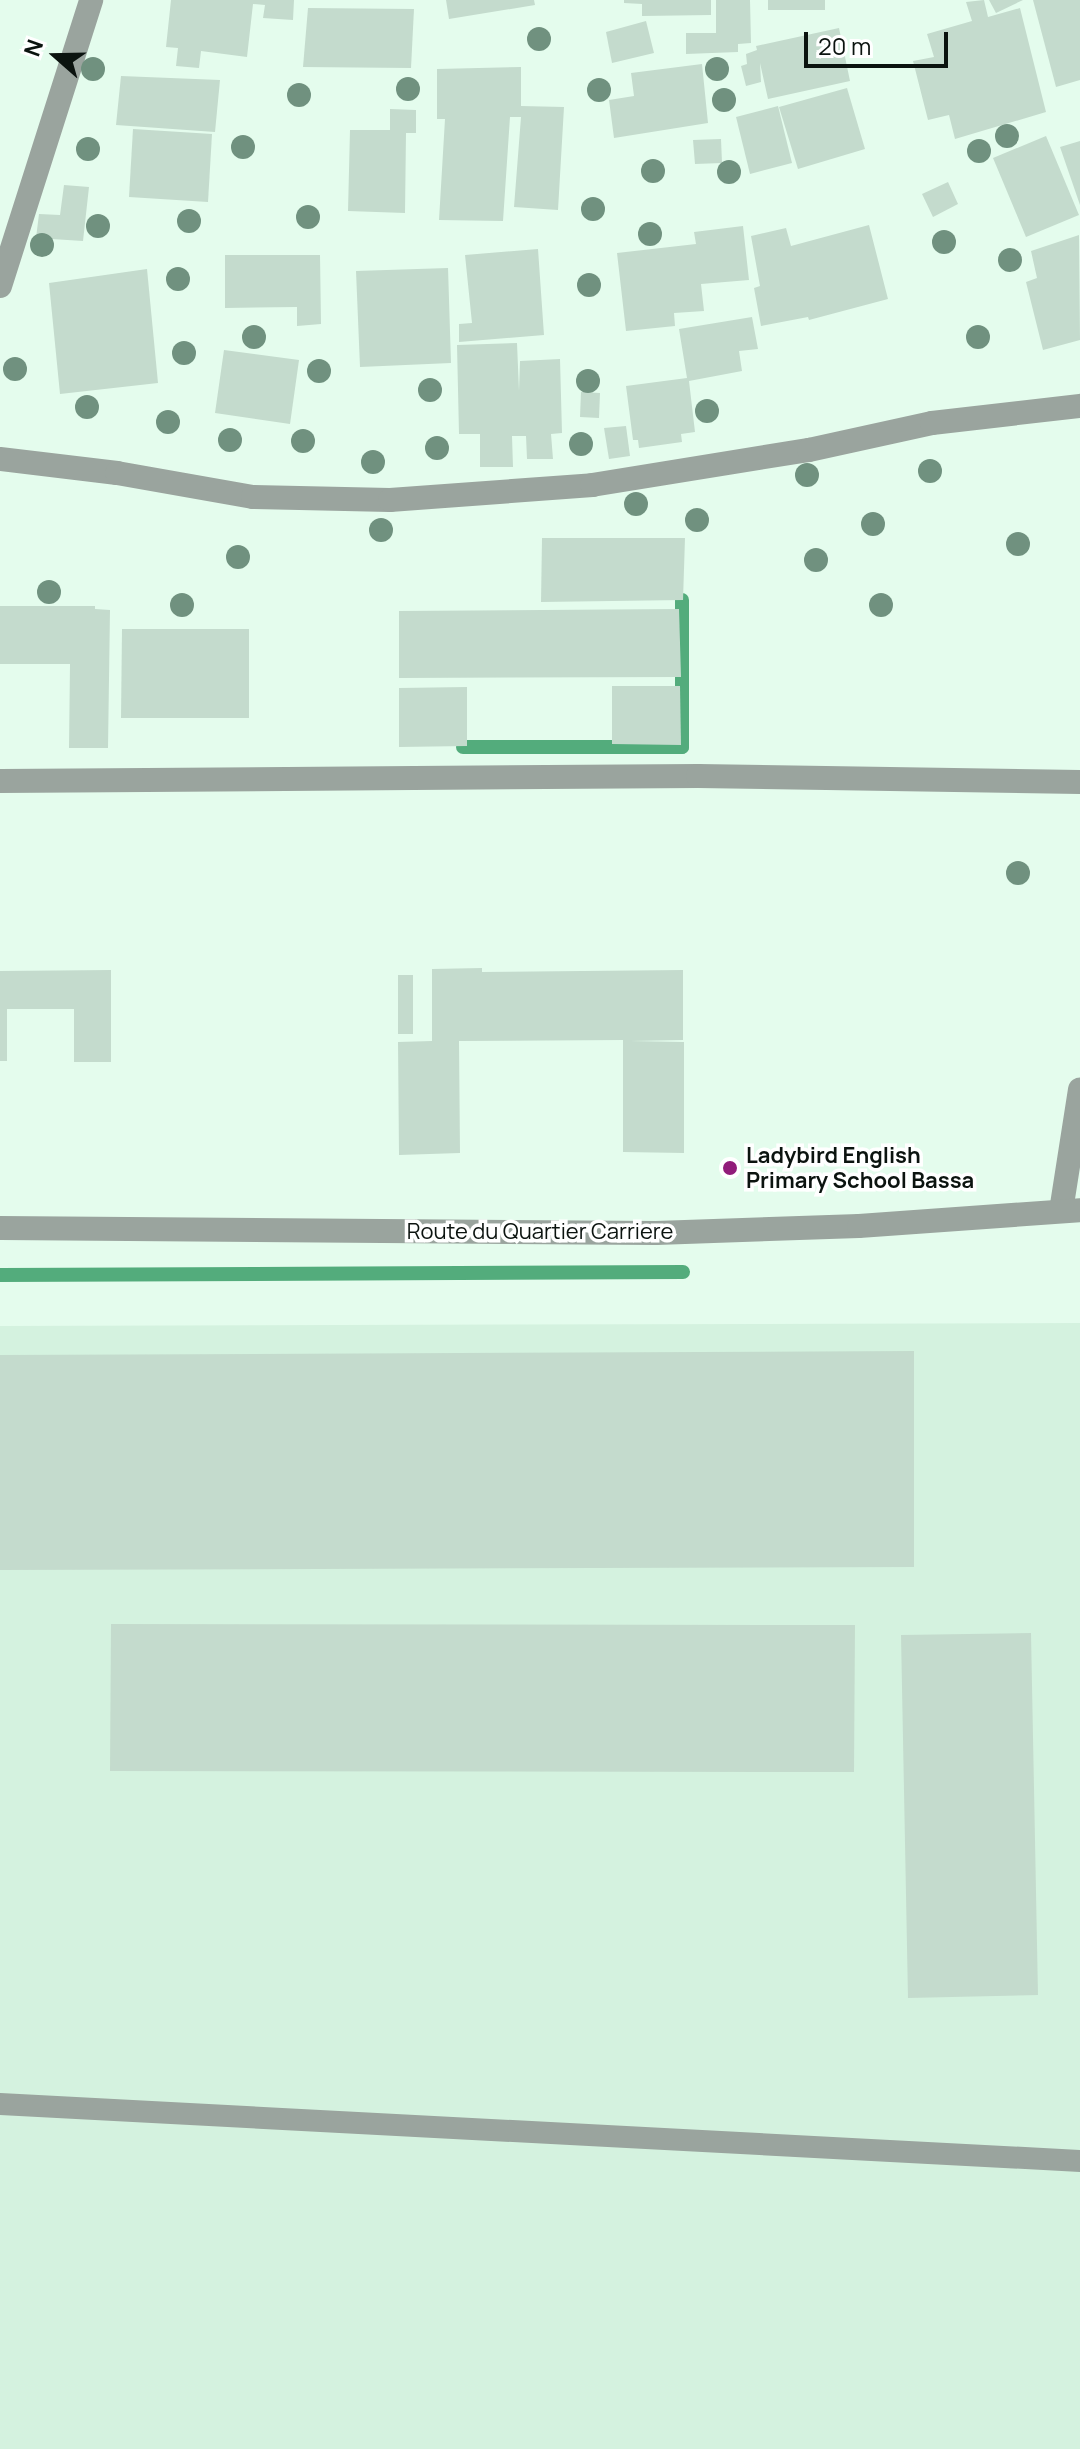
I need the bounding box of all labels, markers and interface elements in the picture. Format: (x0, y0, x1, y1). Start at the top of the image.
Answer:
north arrow (16, 16, 96, 96)
scale bar (808, 16, 952, 66)
text: 20 m (818, 29, 871, 62)
text: N (17, 35, 50, 60)
place label: Ladybird English Primary School Bassa (746, 1142, 974, 1194)
marker: Ladybird English Primary School Bassa (721, 1159, 739, 1177)
street label: Route du Quartier Carriere (407, 1219, 673, 1245)

